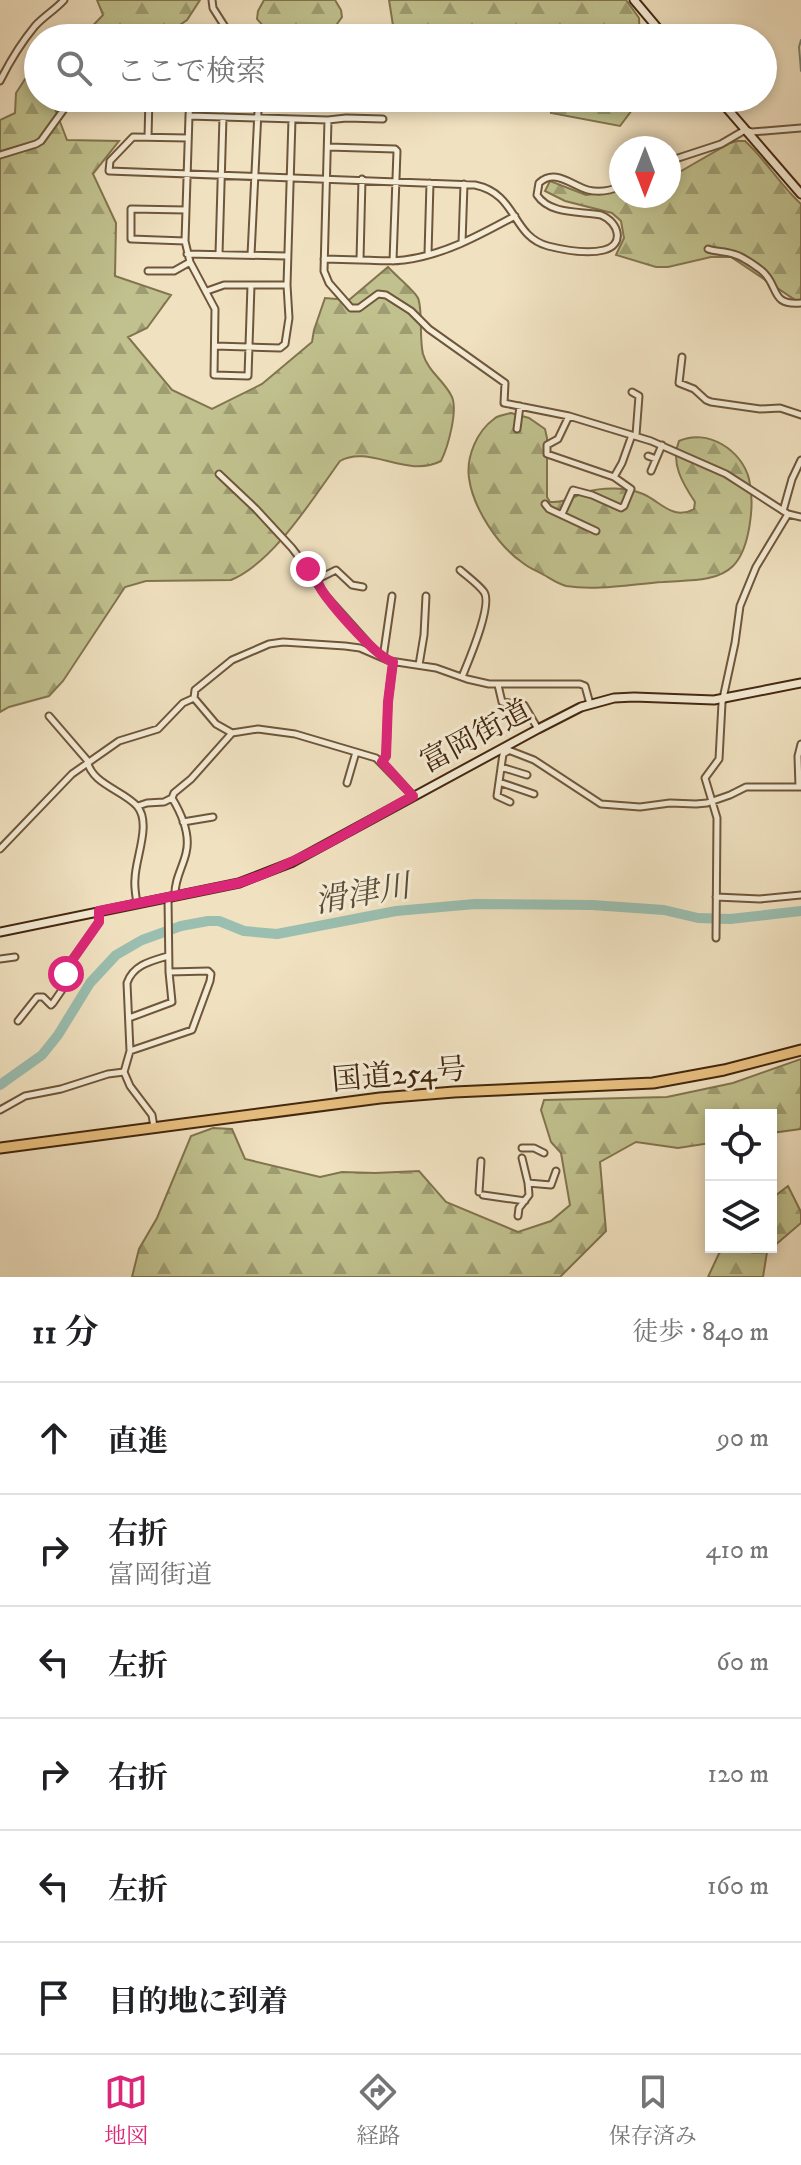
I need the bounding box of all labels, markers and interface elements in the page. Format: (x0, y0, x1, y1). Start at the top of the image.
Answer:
search box (24, 24, 777, 112)
icon: search (52, 46, 96, 90)
text: ここで検索 (116, 54, 266, 91)
north arrow (609, 136, 681, 208)
route end (290, 551, 326, 587)
street label: 富岡街道 (414, 693, 537, 782)
water label: 滑津川 (312, 866, 416, 923)
route start (48, 956, 84, 992)
street label: 国道254号 (330, 1051, 468, 1100)
map controls (705, 1109, 777, 1253)
button: locate (705, 1109, 777, 1181)
button: layers (705, 1181, 777, 1253)
text: 11 分 (32, 1312, 98, 1354)
text: 徒歩 · 840 m (633, 1316, 769, 1349)
icon: ahead (32, 1416, 76, 1460)
text: 90 m (717, 1422, 769, 1455)
text: 直進 (108, 1424, 168, 1461)
text: 右折 (108, 1516, 168, 1553)
icon: right (32, 1528, 76, 1572)
text: 410 m (705, 1534, 769, 1567)
text: 富岡街道 (108, 1559, 212, 1592)
icon: left (32, 1640, 76, 1684)
text: 60 m (716, 1646, 769, 1679)
text: 左折 (108, 1648, 168, 1685)
icon: right (32, 1752, 76, 1796)
text: 120 m (708, 1758, 769, 1791)
text: 右折 (108, 1760, 168, 1797)
icon: left (32, 1864, 76, 1908)
text: 160 m (707, 1870, 769, 1903)
text: 左折 (108, 1872, 168, 1909)
icon: arrive (32, 1976, 76, 2020)
text: 目的地に到着 (108, 1984, 288, 2021)
tab: 地図 (104, 2070, 148, 2150)
tab: 経路 (356, 2070, 401, 2150)
tab: 保存済み (609, 2070, 697, 2150)

